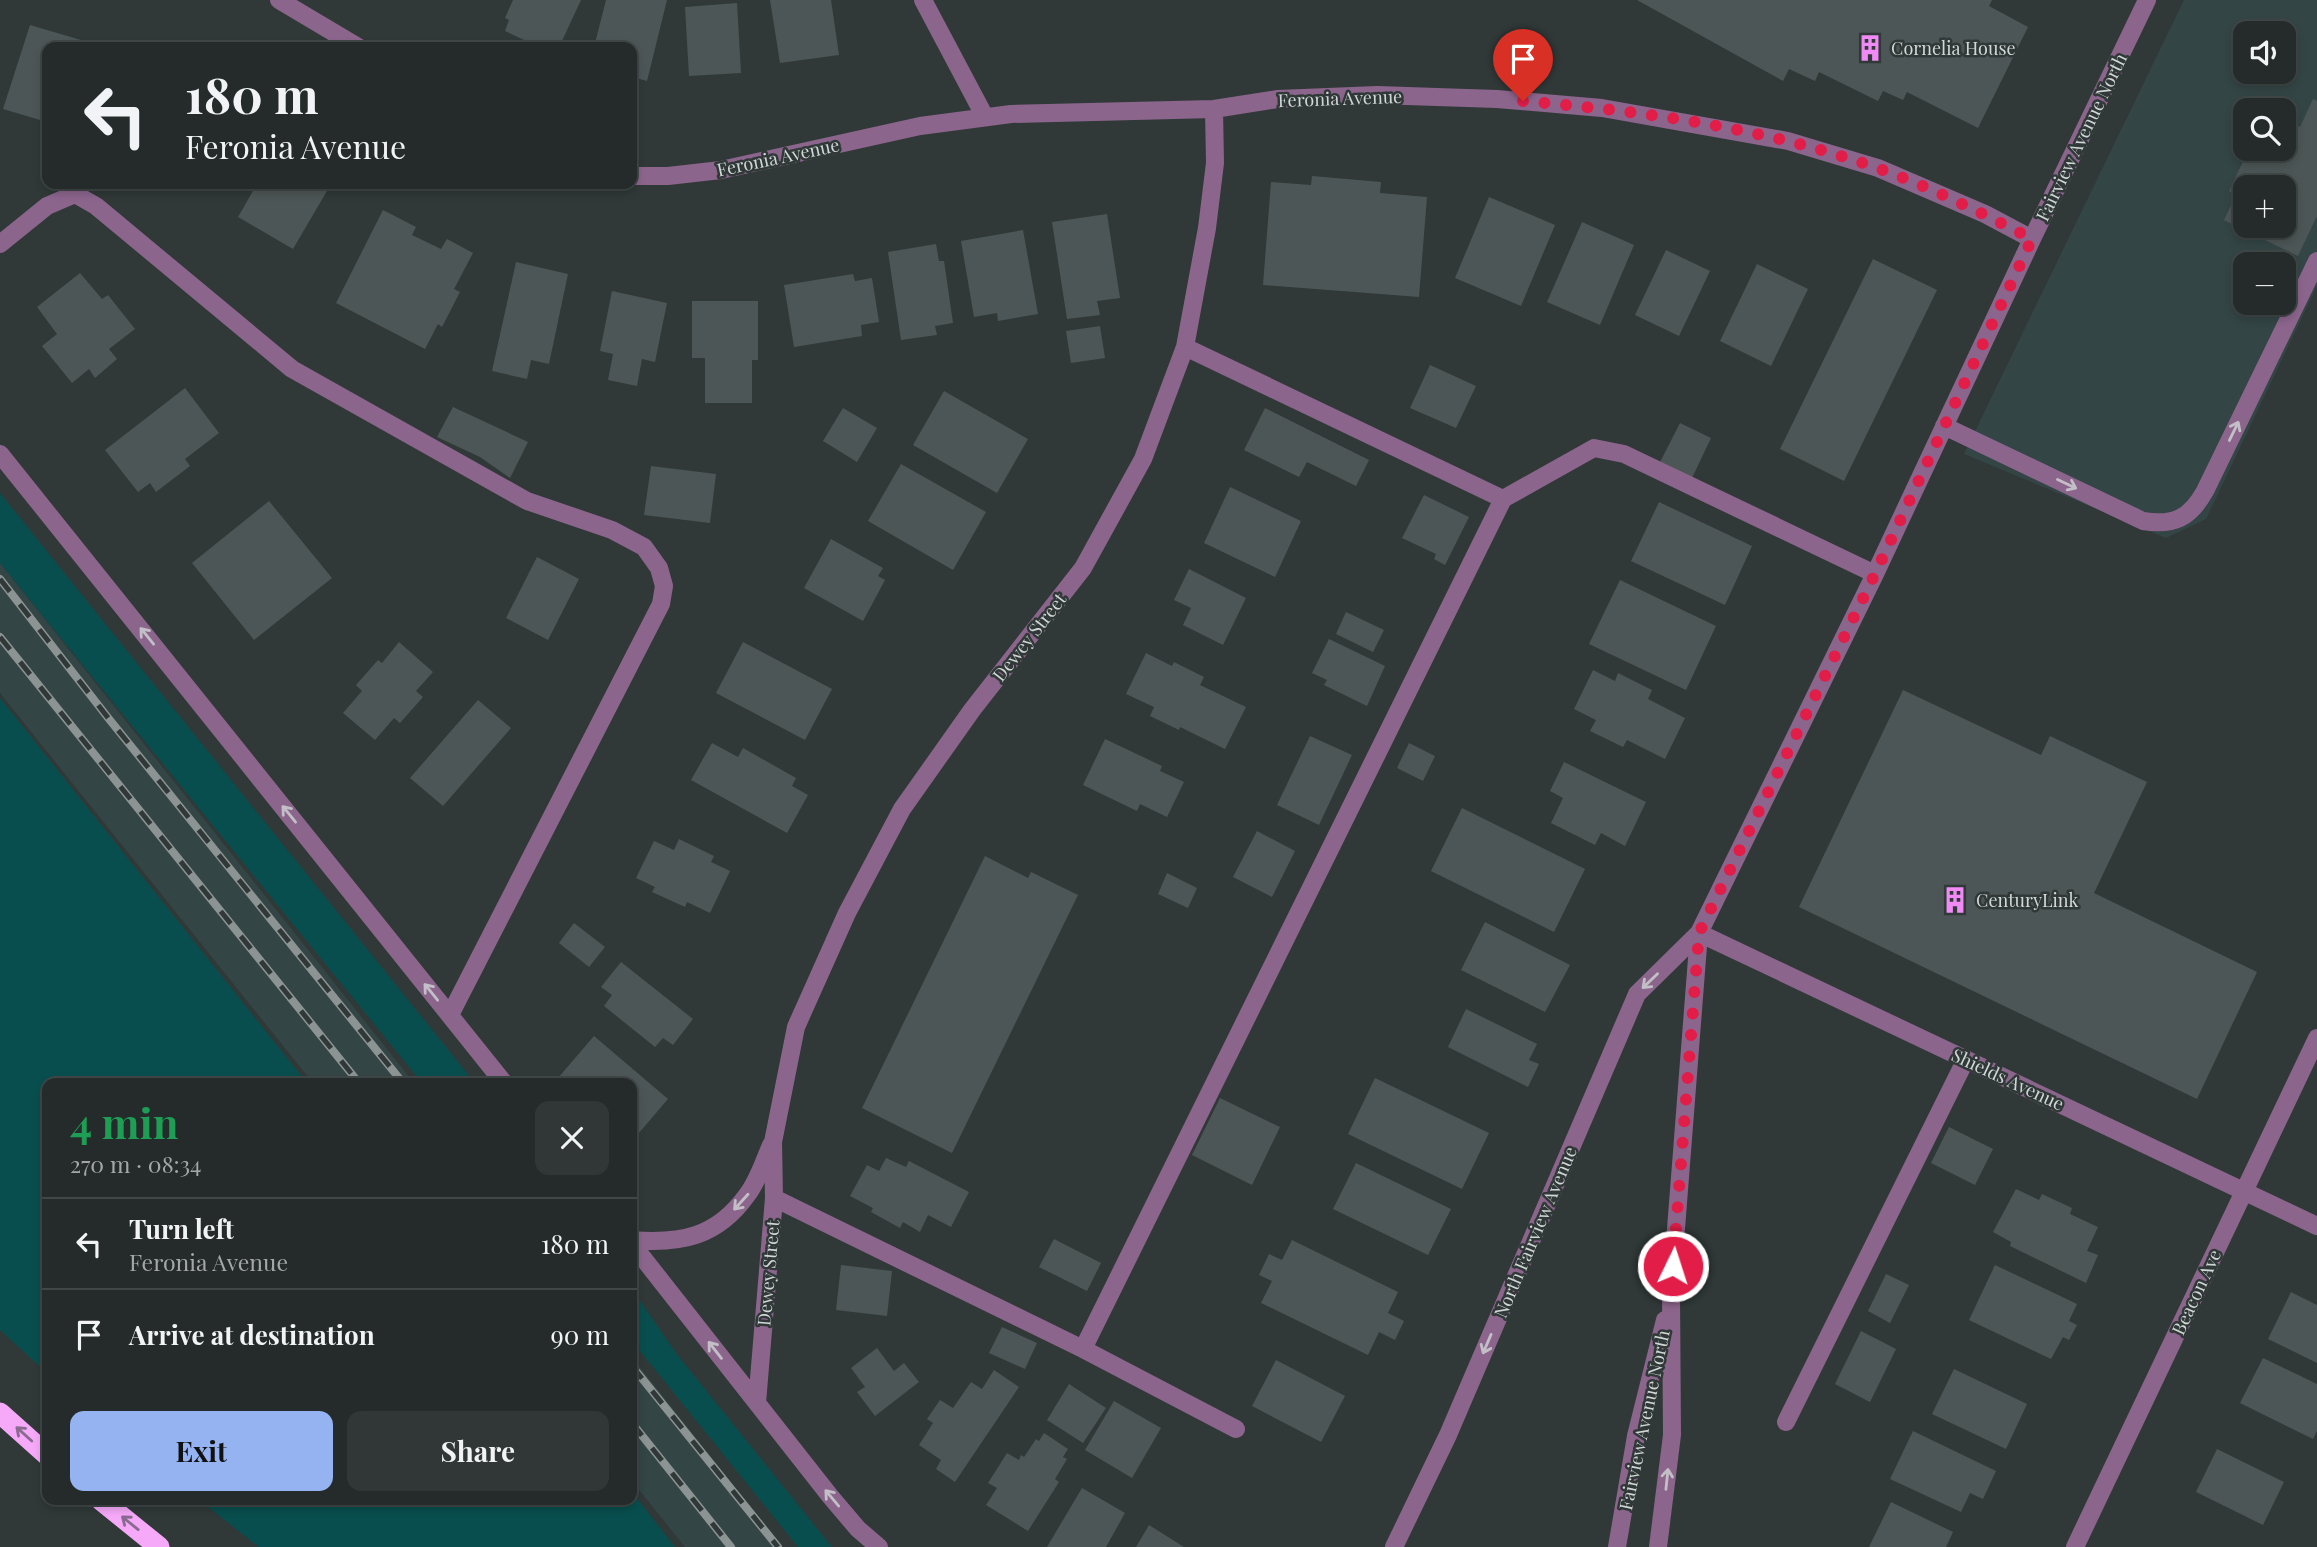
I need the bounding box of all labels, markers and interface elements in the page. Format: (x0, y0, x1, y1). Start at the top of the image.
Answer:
map controls (2233, 21, 2296, 315)
button: sound (2233, 21, 2296, 84)
pin (1493, 29, 1553, 101)
building icon: Cornelia House (1855, 33, 1885, 63)
place label: Cornelia House (1891, 36, 2016, 60)
icon: arrive (1504, 40, 1542, 78)
street label: Fairview Avenue North (2030, 49, 2132, 225)
text: 180 m (185, 61, 319, 126)
icon: left (70, 70, 161, 161)
street label: Feronia Avenue (1277, 84, 1403, 112)
button: search (2233, 98, 2296, 161)
text: Feronia Avenue (185, 124, 406, 167)
street label: Feronia Avenue (715, 132, 841, 182)
button: + (2233, 175, 2296, 238)
button: − (2233, 252, 2296, 315)
one-way arrow (2228, 421, 2241, 442)
one-way arrow (2056, 478, 2077, 491)
street label: Dewey Street (987, 587, 1072, 686)
one-way arrow (139, 628, 154, 646)
one-way arrow (281, 805, 296, 824)
building icon: CenturyLink (1940, 885, 1970, 915)
place label: CenturyLink (1976, 888, 2078, 912)
one-way arrow (1642, 972, 1659, 989)
one-way arrow (423, 983, 439, 1001)
street label: Shields Avenue (1948, 1042, 2068, 1116)
text: 4 min (70, 1094, 179, 1150)
button: close (535, 1101, 609, 1175)
street label: North Fairview Avenue (1488, 1143, 1582, 1321)
text: 270 m · 08:34 (70, 1148, 201, 1179)
one-way arrow (733, 1193, 749, 1211)
text: Turn left (129, 1211, 234, 1246)
street label: Dewey Street (751, 1218, 785, 1327)
icon: left (70, 1225, 108, 1263)
text: 180 m (541, 1226, 609, 1261)
position arrow (1636, 1229, 1710, 1303)
street label: Beacon Ave (2166, 1245, 2226, 1339)
text: Feronia Avenue (129, 1246, 288, 1277)
icon: arrive (70, 1316, 108, 1354)
text: Arrive at destination (129, 1317, 375, 1352)
text: 90 m (551, 1317, 609, 1352)
street label: Fairview Avenue North (1613, 1327, 1675, 1512)
one-way arrow (1480, 1333, 1493, 1354)
one-way arrow (707, 1341, 722, 1359)
button: Exit (70, 1411, 333, 1491)
button: Share (347, 1411, 609, 1491)
one-way arrow (15, 1426, 33, 1442)
one-way arrow (1661, 1469, 1674, 1491)
one-way arrow (824, 1489, 840, 1507)
one-way arrow (122, 1516, 140, 1531)

